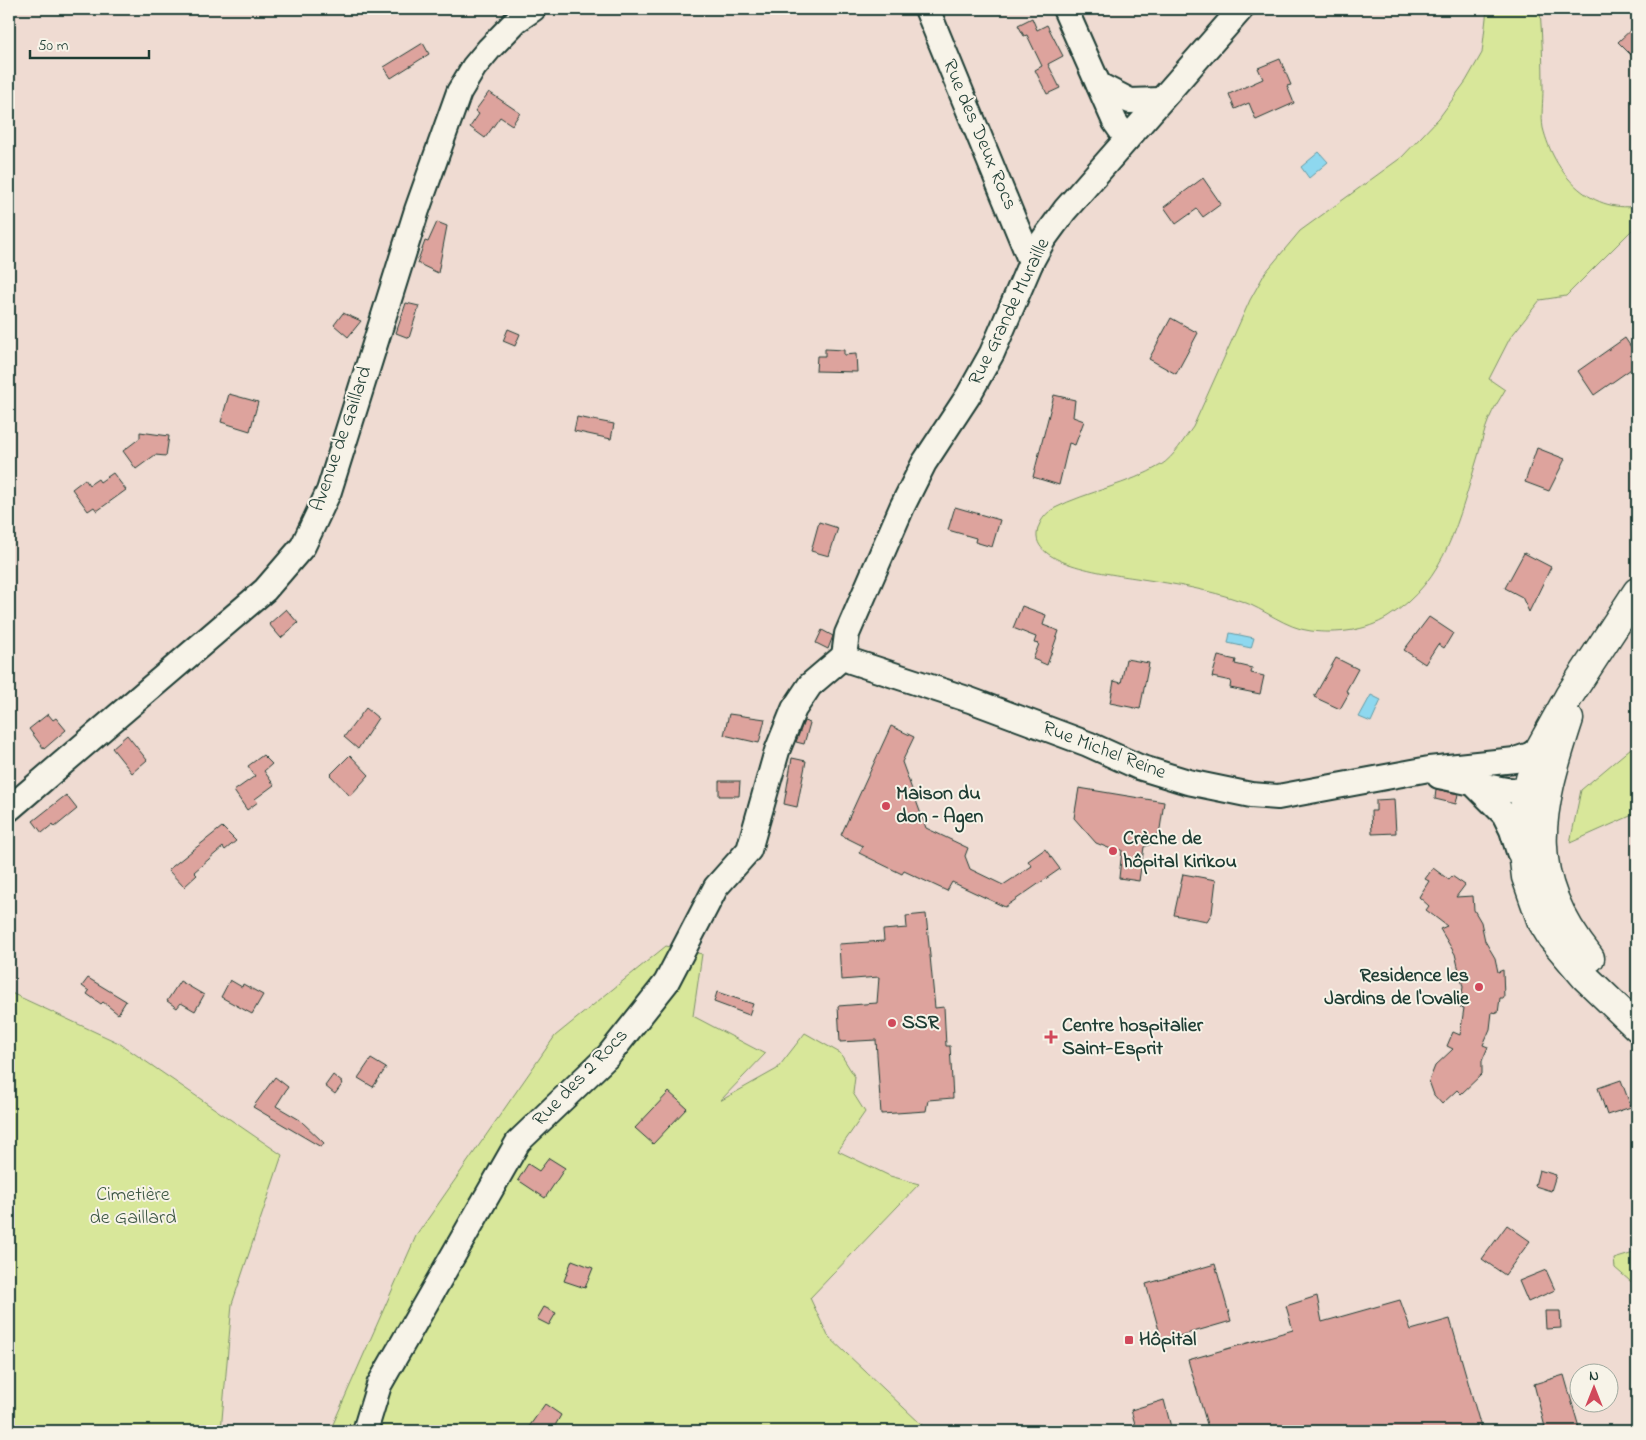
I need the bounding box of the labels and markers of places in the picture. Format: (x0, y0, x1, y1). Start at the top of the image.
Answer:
place label: Maison du don – Agen (896, 780, 984, 833)
marker: Maison du don – Agen (880, 800, 892, 812)
place label: Crèche de hôpital Kirikou (1123, 825, 1237, 877)
marker: Crèche de hôpital Kirikou (1107, 845, 1119, 857)
place label: Residence les Jardins de l'Ovalie (1324, 962, 1470, 1014)
marker: Residence les Jardins de l'Ovalie (1473, 981, 1485, 993)
place label: SSR (902, 1009, 940, 1038)
place label: Centre hospitalier Saint-Esprit (1062, 1012, 1204, 1064)
marker: SSR (886, 1017, 898, 1029)
marker: Centre hospitalier Saint-Esprit (1044, 1030, 1058, 1044)
place label: Hôpital (1139, 1326, 1196, 1355)
marker: Hôpital (1123, 1334, 1135, 1346)

